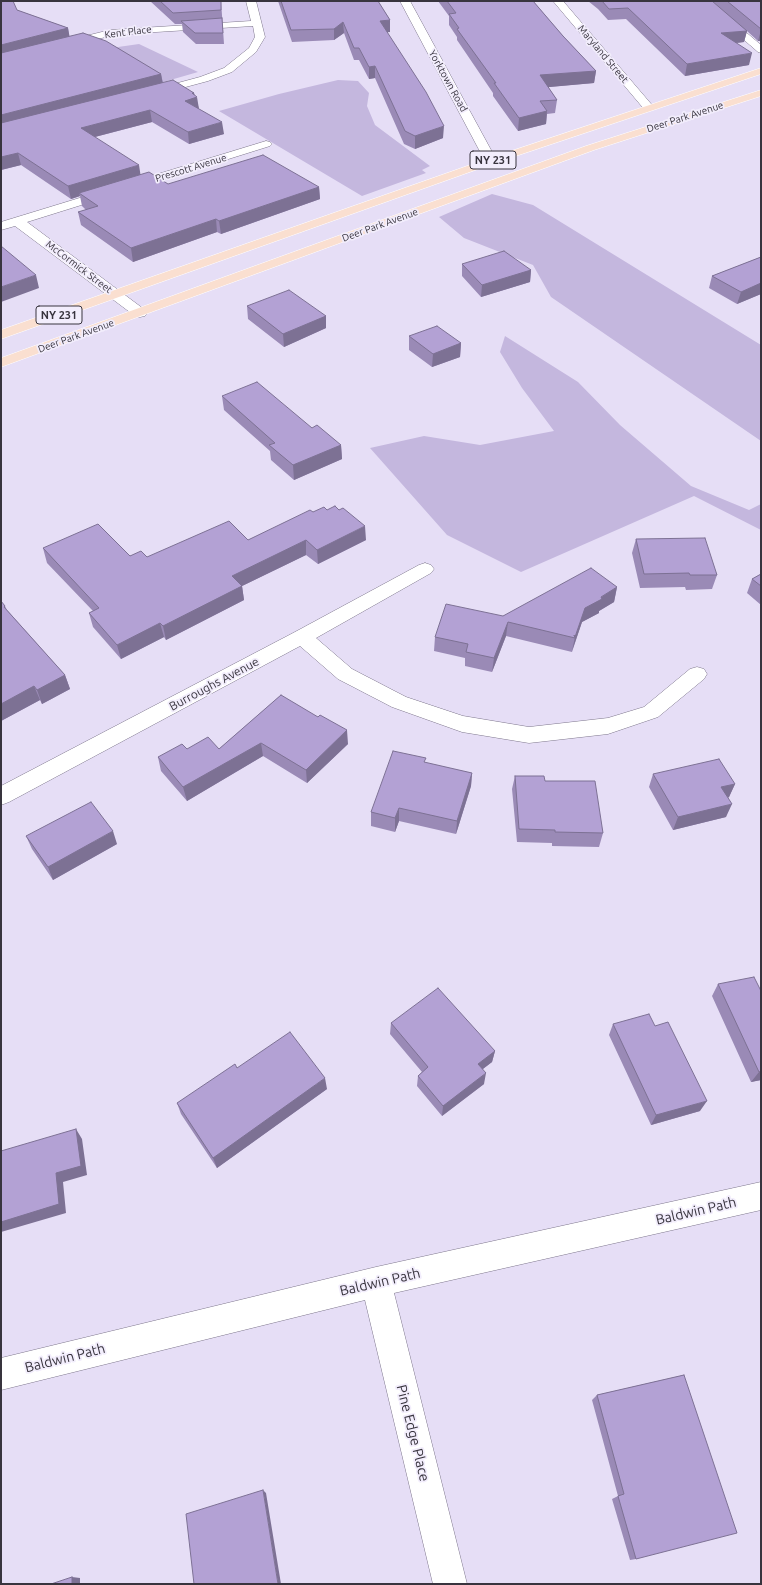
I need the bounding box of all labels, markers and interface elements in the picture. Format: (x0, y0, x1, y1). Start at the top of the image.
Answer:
street label: Maryland Street (575, 22, 631, 86)
street label: Kent Place (104, 23, 152, 41)
street label: Yorktown Road (426, 48, 470, 114)
street label: Deer Park Avenue (645, 99, 725, 135)
street label: Prescott Avenue (154, 151, 228, 185)
road number: NY 231 (470, 151, 516, 169)
street label: Deer Park Avenue (340, 206, 420, 244)
street label: McCormick Street (43, 238, 115, 296)
road number: NY 231 (36, 306, 82, 324)
street label: Deer Park Avenue (36, 317, 116, 355)
street label: Burroughs Avenue (167, 654, 261, 714)
street label: Baldwin Path (654, 1194, 738, 1228)
street label: Baldwin Path (338, 1265, 422, 1299)
street label: Baldwin Path (23, 1340, 107, 1376)
street label: Pine Edge Place (393, 1383, 433, 1483)

